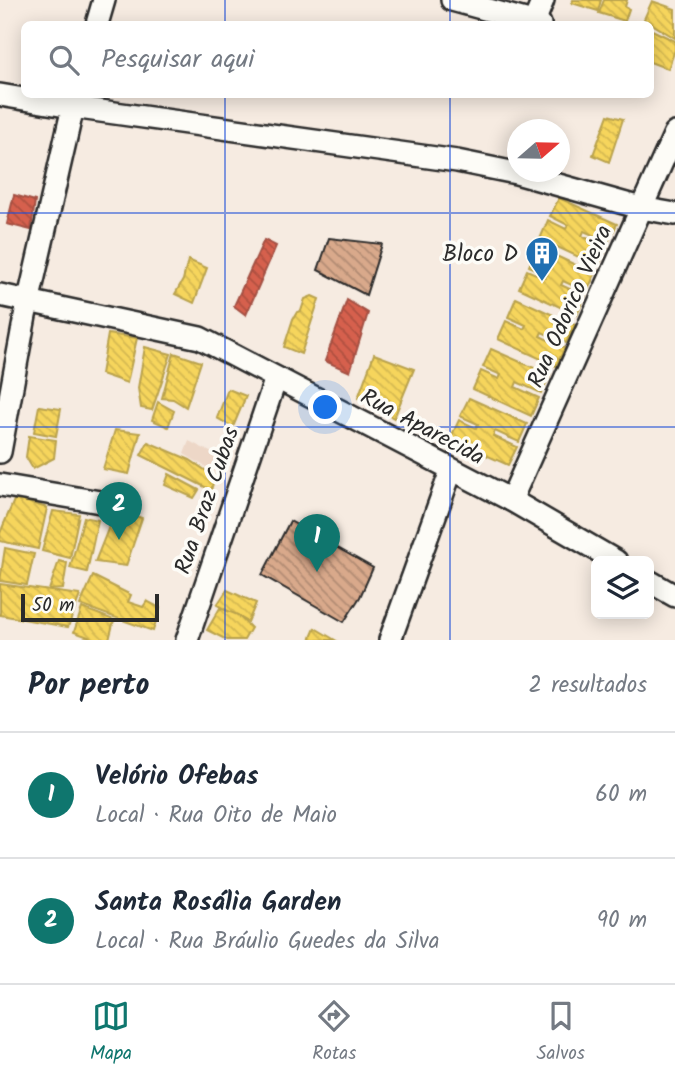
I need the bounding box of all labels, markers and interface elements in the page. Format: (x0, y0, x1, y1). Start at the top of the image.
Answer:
search box (21, 21, 654, 98)
text: Pesquisar aqui (101, 39, 254, 81)
icon: search (45, 41, 83, 79)
north arrow (507, 119, 570, 182)
street label: Rua Odorico Vieira (519, 219, 623, 394)
building icon: Bloco D (523, 234, 561, 283)
place label: Bloco D (443, 237, 518, 273)
street label: Rua Aparecida (353, 380, 491, 476)
your location (308, 390, 342, 424)
street label: Rua Braz Cubas (166, 422, 250, 580)
pin: 2 (96, 482, 142, 540)
pin: 1 (294, 514, 340, 572)
map controls (591, 556, 654, 619)
button: layers (591, 556, 654, 619)
scale bar (21, 591, 159, 623)
text: 50 m (32, 591, 74, 621)
text: Por perto (28, 662, 149, 710)
text: 2 resultados (529, 668, 647, 704)
text: Velório Ofebas (95, 756, 258, 798)
text: 1 (48, 777, 54, 813)
text: 60 m (595, 777, 647, 813)
text: Local · Rua Oito de Maio (95, 798, 337, 834)
text: Santa Rosália Garden (95, 882, 341, 924)
text: 2 (44, 903, 58, 939)
text: 90 m (597, 903, 647, 939)
text: Local · Rua Bráulio Guedes da Silva (95, 924, 440, 960)
tab: Mapa (90, 997, 132, 1069)
tab: Rotas (312, 997, 356, 1069)
tab: Salvos (537, 997, 585, 1069)

